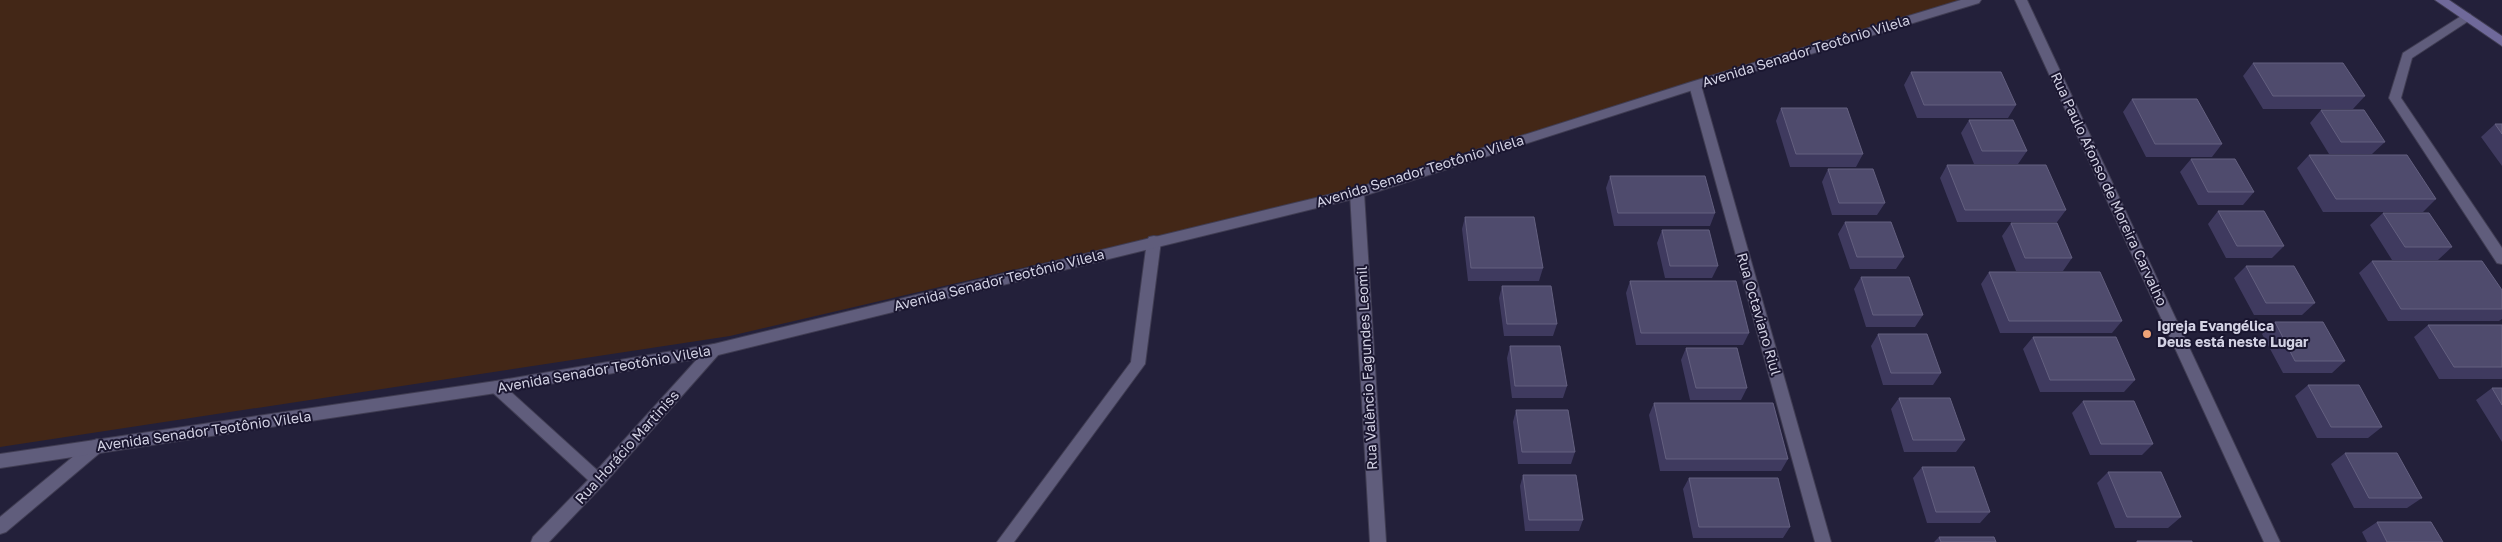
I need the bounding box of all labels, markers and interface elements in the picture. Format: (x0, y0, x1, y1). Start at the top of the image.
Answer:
street label: Avenida Senador Teotônio Vilela (1700, 11, 1912, 90)
street label: Rua Paulo Afonso de Moreira Carvalho (2048, 69, 2171, 308)
street label: Avenida Senador Teotônio Vilela (1314, 131, 1526, 210)
street label: Avenida Senador Teotônio Vilela (892, 245, 1106, 314)
street label: Rua Octaviano Riul (1734, 251, 1785, 377)
street label: Rua Valêncio Fagundes Leomil (1353, 266, 1380, 470)
place label: Igreja Evangélica Deus está neste Lugar (2157, 317, 2309, 350)
marker: Igreja Evangélica Deus está neste Lugar (2141, 328, 2153, 340)
street label: Avenida Senador Teotônio Vilela (496, 341, 712, 396)
street label: Rua Horácio Martiniss (571, 386, 682, 507)
street label: Avenida Senador Teotônio Vilela (96, 407, 312, 454)

